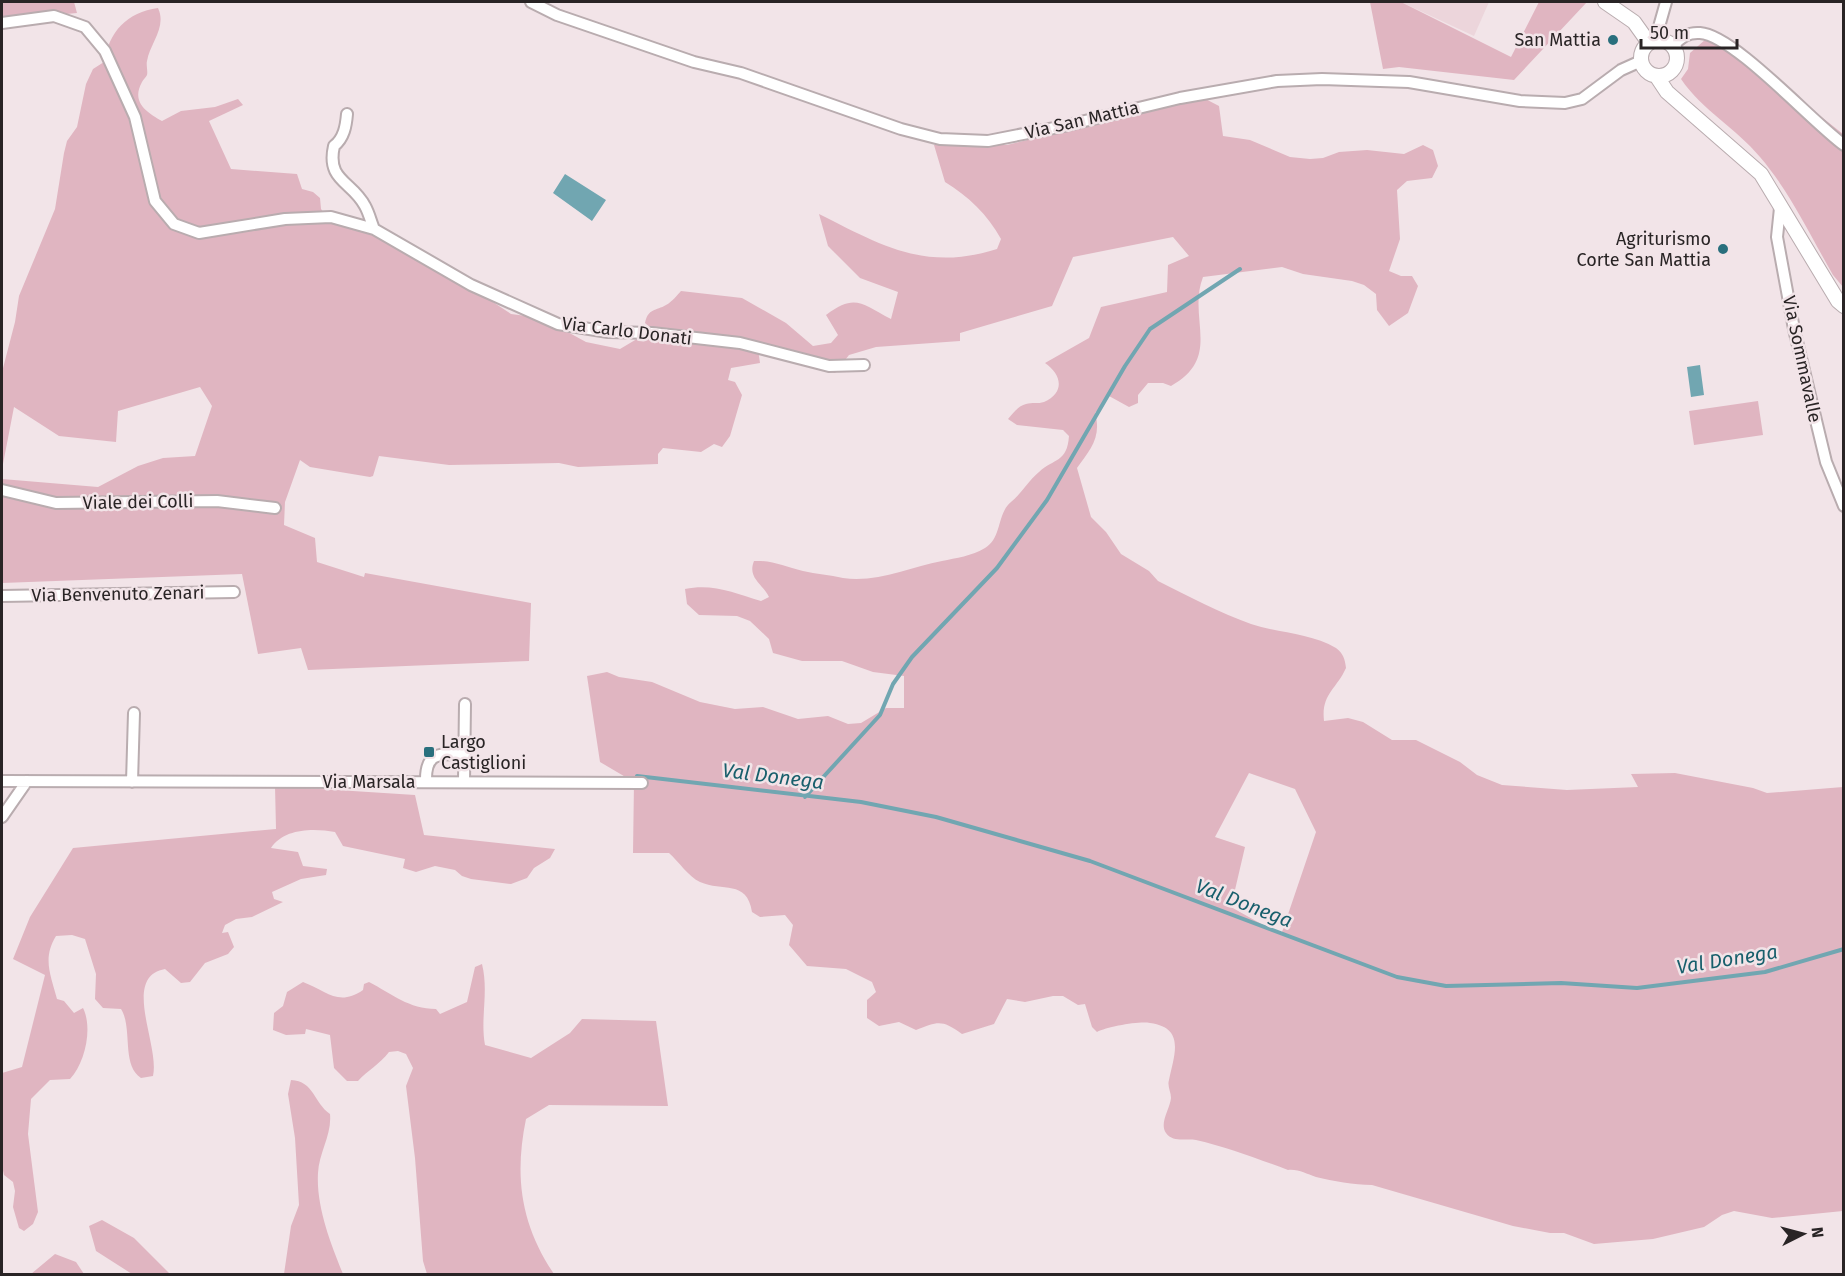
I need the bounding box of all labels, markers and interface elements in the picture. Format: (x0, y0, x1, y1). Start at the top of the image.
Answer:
scale bar (1641, 12, 1737, 50)
text: 50 m (1650, 22, 1689, 44)
place label: San Mattia (1514, 29, 1601, 51)
marker: San Mattia (1606, 33, 1620, 47)
street label: Via San Mattia (1023, 96, 1141, 144)
place label: Agriturismo Corte San Mattia (1576, 228, 1711, 271)
marker: Agriturismo Corte San Mattia (1716, 242, 1730, 256)
street label: Via Sommavalle (1778, 294, 1826, 424)
street label: Via Carlo Donati (561, 312, 693, 350)
street label: Viale dei Colli (82, 490, 194, 514)
street label: Via Benvenuto Zenari (31, 581, 205, 607)
place label: Largo Castiglioni (441, 731, 526, 774)
marker: Largo Castiglioni (422, 745, 436, 759)
water label: Val Donega (721, 758, 825, 794)
street label: Via Marsala (323, 771, 415, 793)
water label: Val Donega (1192, 874, 1296, 932)
water label: Val Donega (1675, 939, 1779, 979)
north arrow (1773, 1204, 1833, 1264)
text: N (1807, 1226, 1827, 1239)

